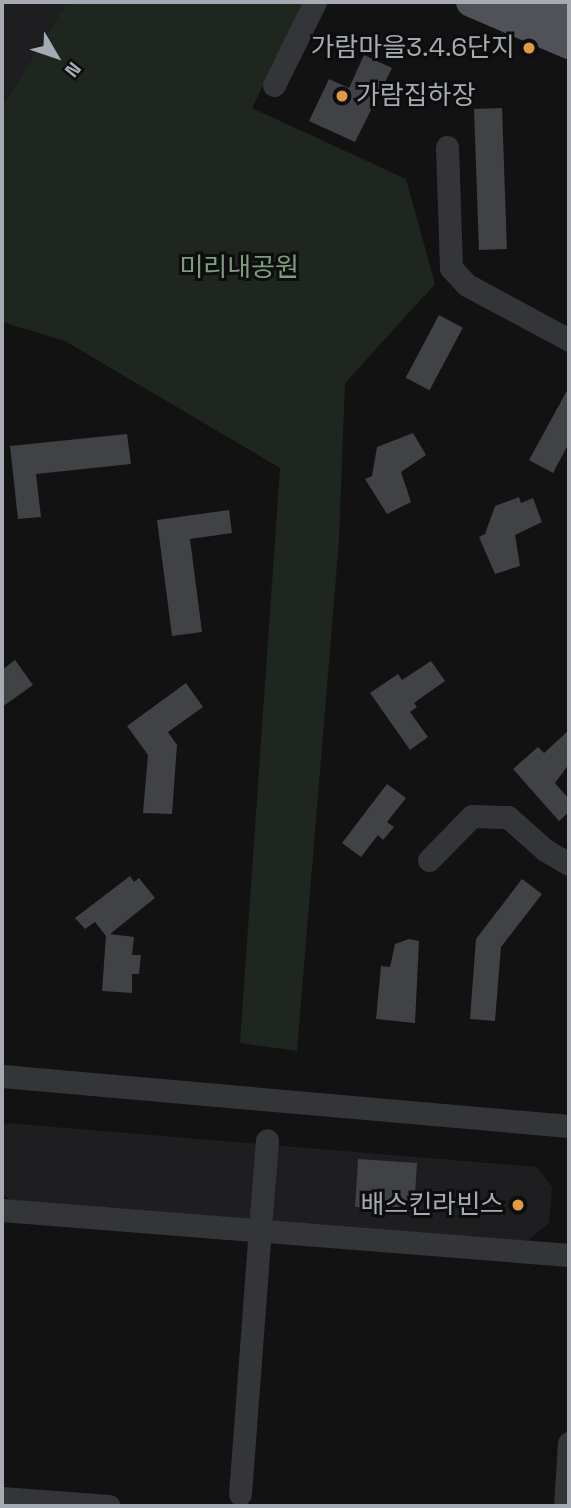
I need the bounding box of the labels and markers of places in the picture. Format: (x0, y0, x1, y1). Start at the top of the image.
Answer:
place label: 가람마을3.4.6단지 (311, 32, 515, 64)
marker: 가람마을3.4.6단지 (521, 40, 537, 56)
place label: 가람집하장 (356, 80, 476, 112)
marker: 가람집하장 (334, 88, 350, 104)
place label: 배스킨라빈스 (360, 1189, 504, 1221)
marker: 배스킨라빈스 (510, 1197, 526, 1213)

